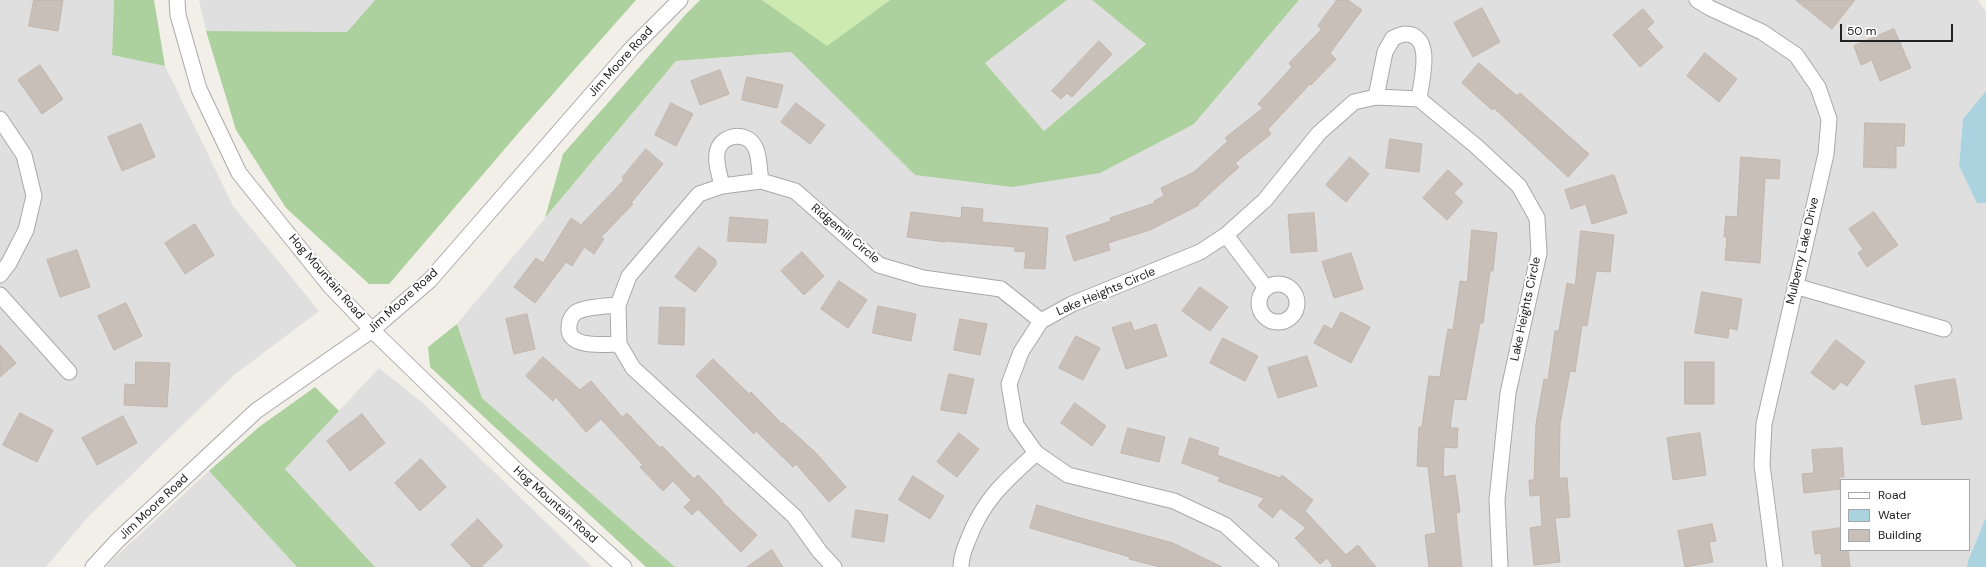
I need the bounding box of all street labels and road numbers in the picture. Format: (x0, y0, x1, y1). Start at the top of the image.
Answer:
street label: Jim Moore Road (586, 24, 656, 100)
street label: Mulberry Lake Drive (1784, 196, 1822, 306)
street label: Ridgemill Circle (808, 201, 882, 267)
street label: Hog Mountain Road (285, 232, 367, 322)
street label: Lake Heights Circle (1508, 256, 1544, 362)
street label: Lake Heights Circle (1054, 265, 1158, 319)
street label: Jim Moore Road (365, 266, 441, 336)
street label: Hog Mountain Road (510, 464, 600, 546)
street label: Jim Moore Road (116, 471, 192, 543)

